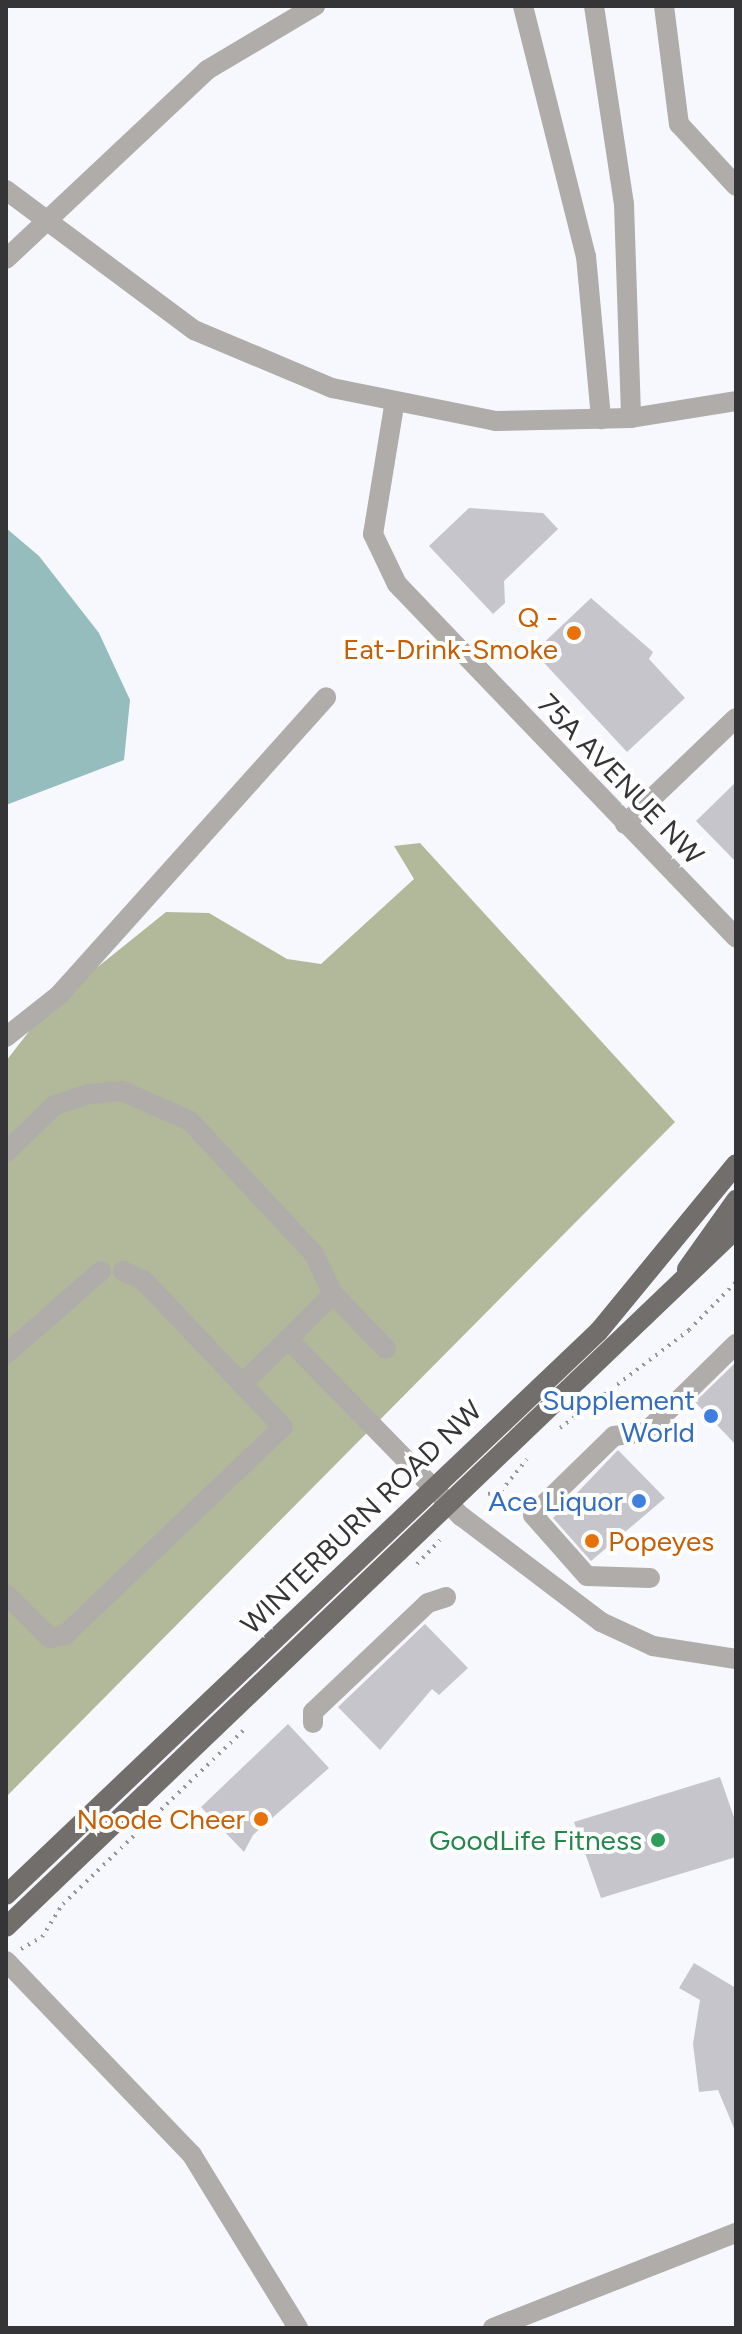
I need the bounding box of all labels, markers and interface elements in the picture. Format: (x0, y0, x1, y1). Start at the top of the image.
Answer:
place label: Q - Eat-Drink-Smoke (343, 600, 558, 666)
marker: Q - Eat-Drink-Smoke (565, 624, 583, 642)
street label: 75A AVENUE NW (531, 687, 711, 871)
place label: Supplement World (542, 1383, 695, 1449)
street label: WINTERBURN ROAD NW (234, 1393, 488, 1641)
marker: Supplement World (702, 1407, 720, 1425)
place label: Ace Liquor (488, 1484, 623, 1518)
marker: Ace Liquor (630, 1492, 648, 1510)
place label: Popeyes (608, 1524, 714, 1558)
marker: Popeyes (583, 1532, 601, 1550)
place label: Noode Cheer (76, 1802, 245, 1836)
marker: Noode Cheer (252, 1810, 270, 1828)
place label: GoodLife Fitness (429, 1823, 642, 1857)
marker: GoodLife Fitness (649, 1831, 667, 1849)

